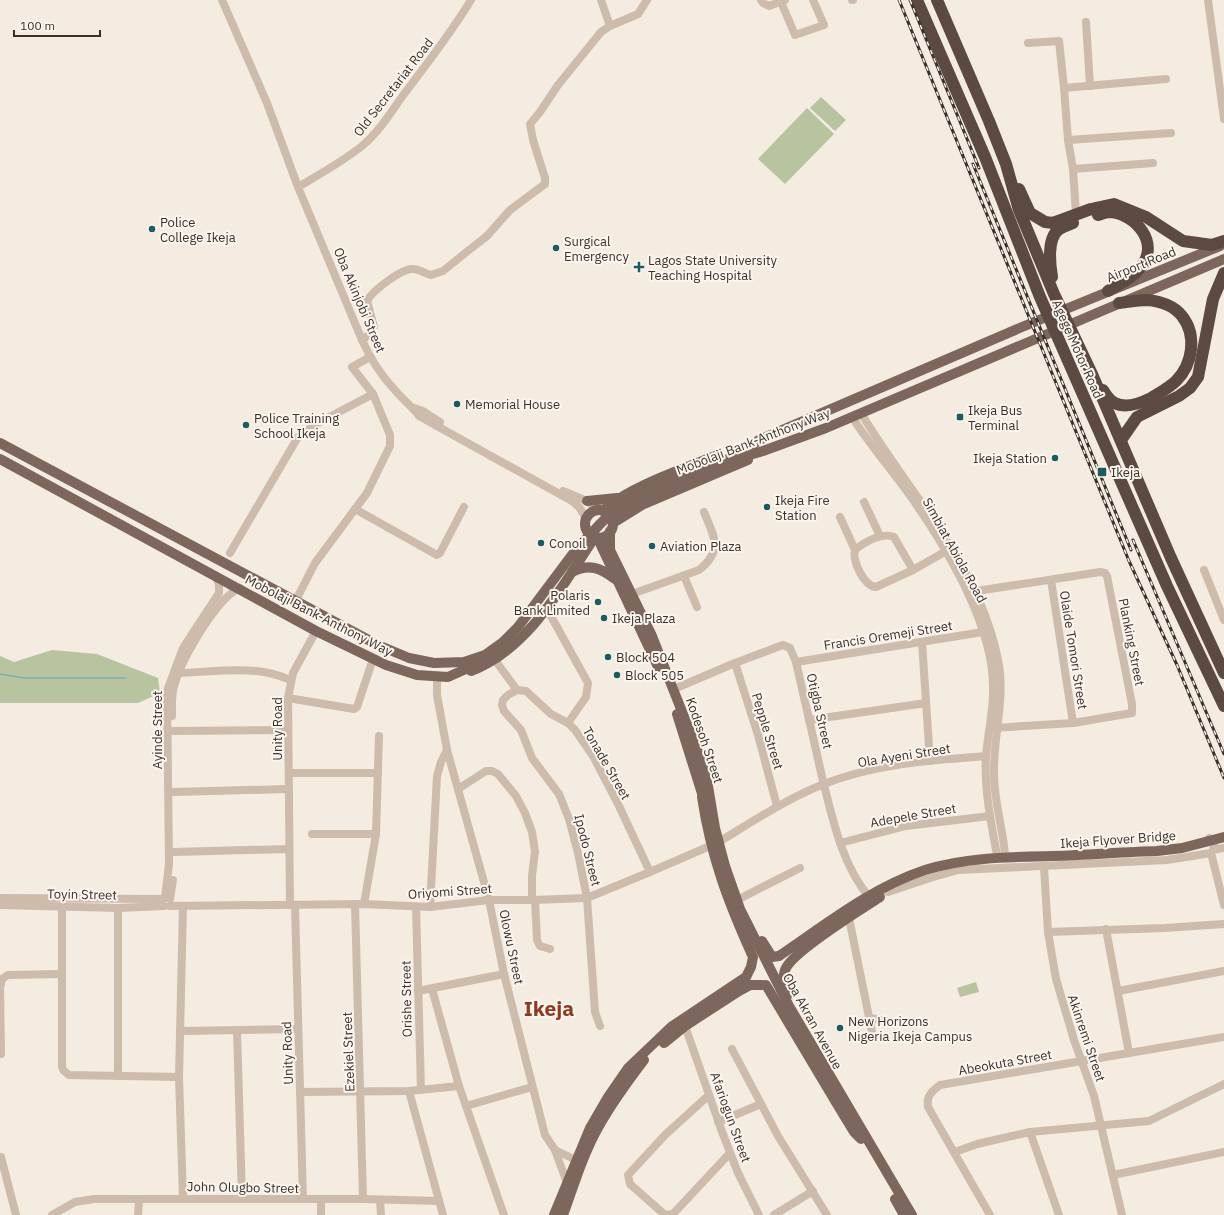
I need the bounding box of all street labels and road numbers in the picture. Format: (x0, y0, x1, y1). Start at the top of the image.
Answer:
street label: Old Secretariat Road (350, 35, 437, 140)
street label: Airport Road (1104, 243, 1178, 286)
street label: Oba Akinjobi Street (330, 245, 389, 355)
street label: Agege Motor Road (1048, 297, 1107, 401)
street label: Mobolaji Bank-Anthony Way (674, 404, 833, 479)
street label: Simbiat Abiola Road (919, 495, 990, 606)
street label: Mobolaji Bank-Anthony Way (242, 571, 396, 660)
street label: Olaide Tomori Street (1056, 590, 1091, 711)
street label: Planking Street (1115, 597, 1148, 687)
street label: Francis Oremeji Street (823, 617, 954, 654)
street label: Otigba Street (803, 672, 836, 751)
street label: Ayinde Street (149, 691, 166, 769)
street label: Pepple Street (748, 691, 787, 772)
street label: Kodesoh Street (682, 695, 727, 785)
street label: Unity Road (269, 697, 286, 761)
street label: Tonade Street (579, 724, 634, 803)
street label: Ola Ayeni Street (856, 740, 952, 771)
street label: Adepele Street (869, 800, 957, 831)
street label: Ipodo Street (570, 812, 605, 888)
street label: Ikeja Flyover Bridge (1060, 827, 1176, 852)
street label: Oriyomi Street (407, 880, 493, 903)
street label: Toyin Street (47, 885, 117, 904)
street label: Olowu Street (495, 908, 528, 986)
street label: Orishe Street (397, 960, 416, 1038)
street label: Oba Akran Avenue (779, 970, 846, 1072)
street label: Akinremi Street (1064, 992, 1109, 1084)
street label: Ezekiel Street (339, 1012, 358, 1092)
street label: Unity Road (278, 1021, 297, 1085)
street label: Abeokuta Street (957, 1046, 1053, 1079)
street label: Afariogun Street (706, 1070, 755, 1165)
street label: John Olugbo Street (187, 1178, 299, 1197)

